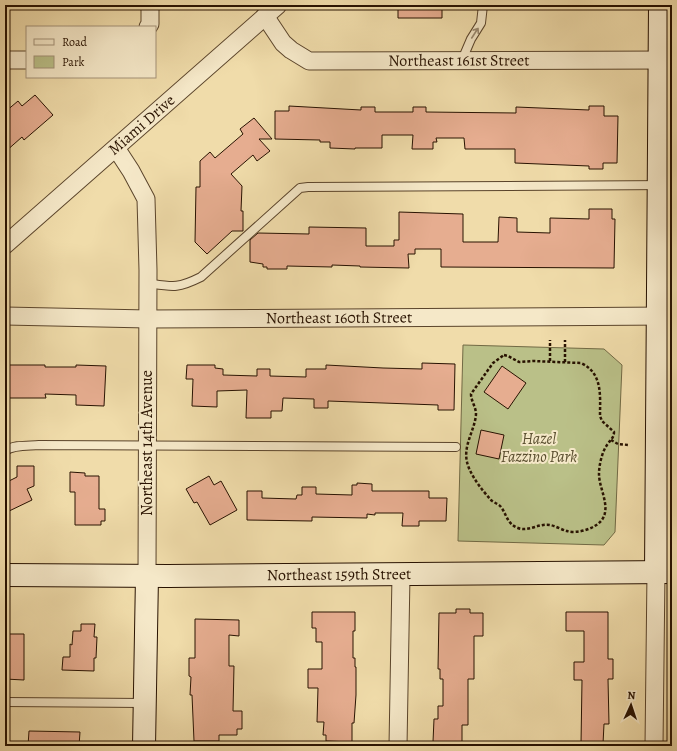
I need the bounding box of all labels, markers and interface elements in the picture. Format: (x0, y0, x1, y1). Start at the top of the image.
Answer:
legend (26, 26, 156, 78)
one-way arrow (471, 27, 479, 39)
text: Road (62, 34, 88, 50)
street label: Northeast 161st Street (388, 49, 529, 72)
text: Park (62, 54, 85, 70)
street label: Miami Drive (104, 89, 180, 160)
street label: Northeast 160th Street (266, 306, 412, 329)
street label: Northeast 14th Avenue (136, 370, 158, 516)
park label: Hazel Fazzino Park (501, 428, 577, 468)
street label: Northeast 159th Street (267, 563, 411, 586)
north arrow (611, 685, 651, 725)
text: N (627, 688, 636, 703)

